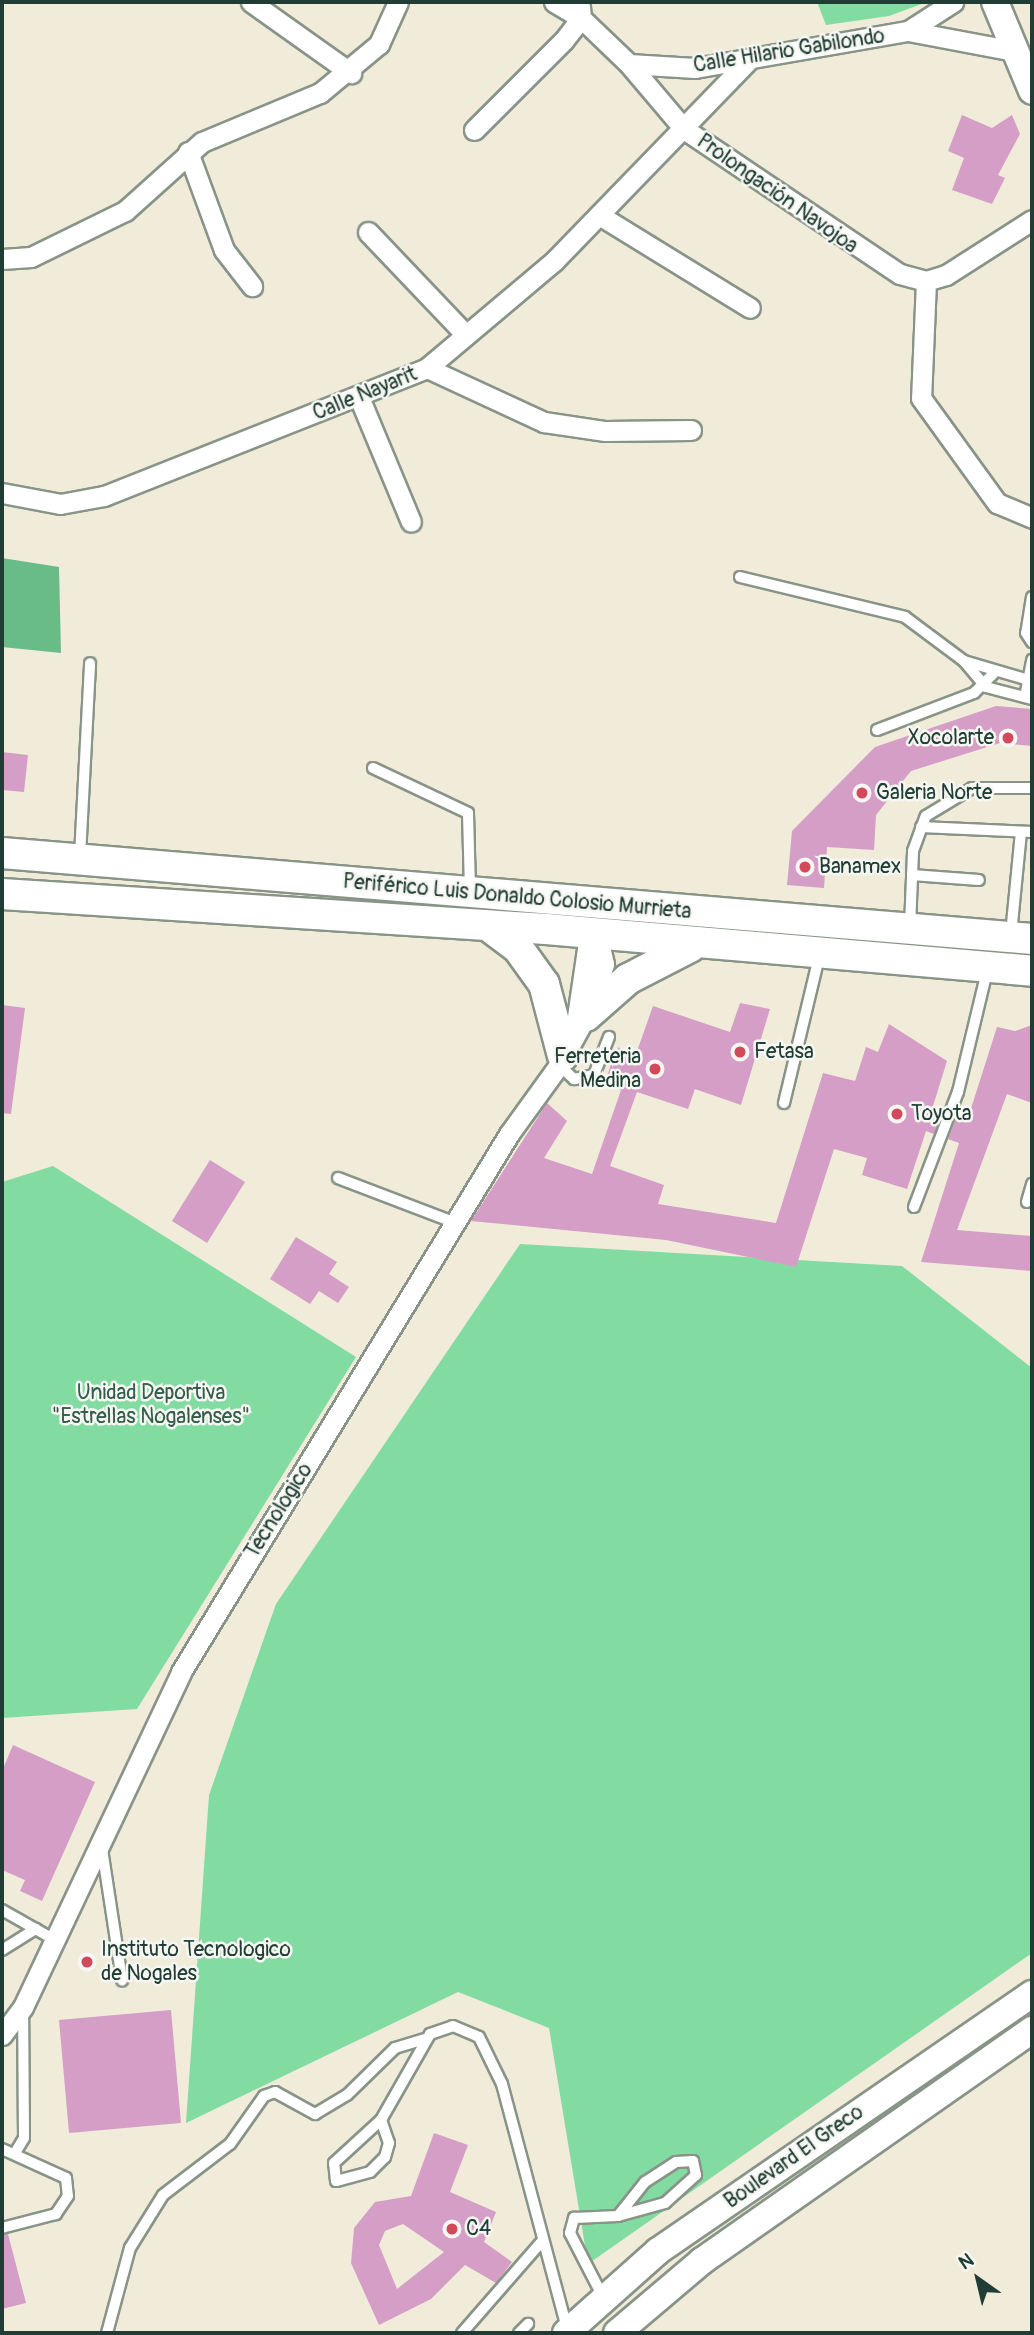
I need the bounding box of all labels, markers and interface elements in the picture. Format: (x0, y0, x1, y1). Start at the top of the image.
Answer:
street label: Calle Hilario Gabilondo (692, 23, 886, 79)
street label: Prolongación Navojoa (692, 129, 862, 259)
street label: Calle Nayarit (309, 362, 421, 426)
place label: Xocolarte (908, 725, 994, 751)
marker: Xocolarte (1000, 730, 1016, 746)
place label: Galeria Norte (876, 780, 992, 806)
marker: Galeria Norte (854, 785, 870, 801)
place label: Banamex (819, 854, 901, 880)
marker: Banamex (797, 859, 813, 875)
street label: Periférico Luis Donaldo Colosio Murrieta (342, 869, 692, 925)
place label: Fetasa (754, 1039, 814, 1065)
place label: Ferreteria Medina (554, 1044, 641, 1094)
marker: Fetasa (732, 1044, 748, 1060)
marker: Ferreteria Medina (647, 1061, 663, 1077)
place label: Toyota (911, 1101, 971, 1127)
marker: Toyota (889, 1106, 905, 1122)
park label: Unidad Deportiva "Estrellas Nogalenses" (52, 1380, 250, 1430)
street label: Tecnologico (240, 1459, 318, 1563)
place label: Instituto Tecnologico de Nogales (101, 1937, 291, 1987)
marker: Instituto Tecnologico de Nogales (79, 1954, 95, 1970)
street label: Boulevard El Greco (720, 2100, 868, 2214)
place label: C4 (466, 2216, 491, 2242)
marker: C4 (444, 2221, 460, 2237)
north arrow (943, 2244, 1013, 2314)
text: N (954, 2248, 978, 2275)

